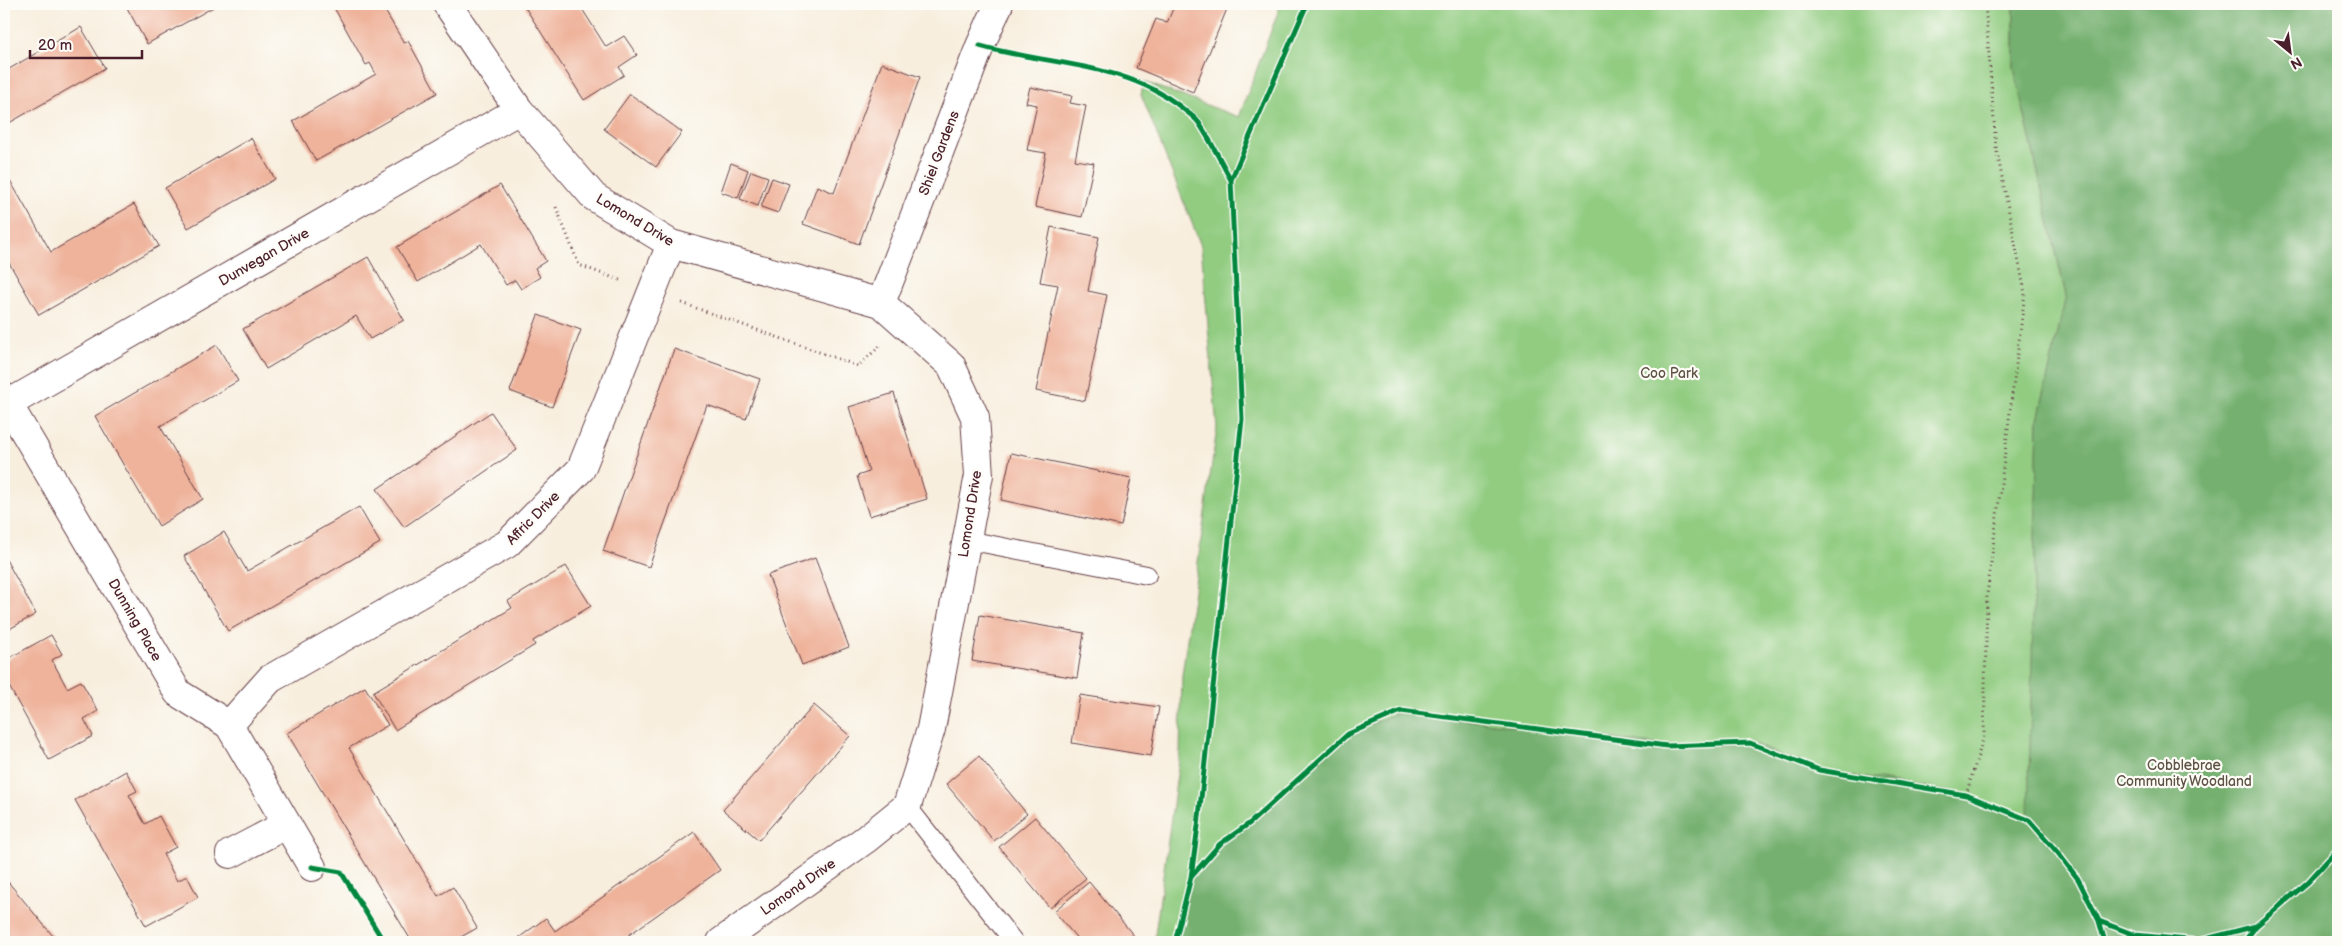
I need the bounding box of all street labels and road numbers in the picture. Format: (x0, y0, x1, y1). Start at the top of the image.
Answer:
street label: Shiel Gardens (915, 108, 963, 198)
street label: Lomond Drive (593, 190, 677, 250)
street label: Dunvegan Drive (216, 224, 312, 290)
street label: Lomond Drive (955, 469, 985, 559)
street label: Affric Drive (503, 488, 563, 548)
street label: Dunning Place (105, 576, 165, 664)
street label: Lomond Drive (757, 855, 839, 919)

